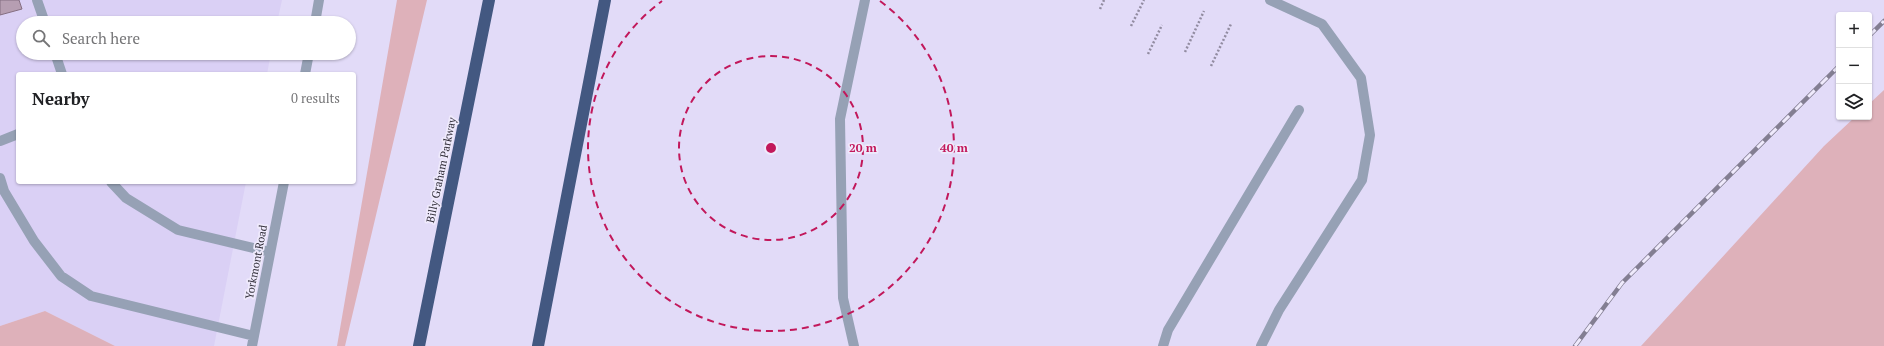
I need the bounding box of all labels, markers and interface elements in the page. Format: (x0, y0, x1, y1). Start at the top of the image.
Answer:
map controls (1836, 12, 1872, 120)
button: + (1836, 12, 1872, 48)
search box (16, 16, 356, 60)
icon: search (30, 27, 52, 49)
text: Search here (62, 28, 140, 48)
button: − (1836, 48, 1872, 84)
button: layers (1836, 84, 1872, 120)
text: Nearby (32, 87, 90, 110)
text: 0 results (291, 89, 340, 107)
street label: Billy Graham Parkway (423, 116, 459, 224)
text: 20 m (849, 140, 877, 155)
text: 40 m (940, 140, 968, 155)
centre of rings (764, 141, 778, 155)
street label: Yorkmont Road (242, 224, 270, 300)

